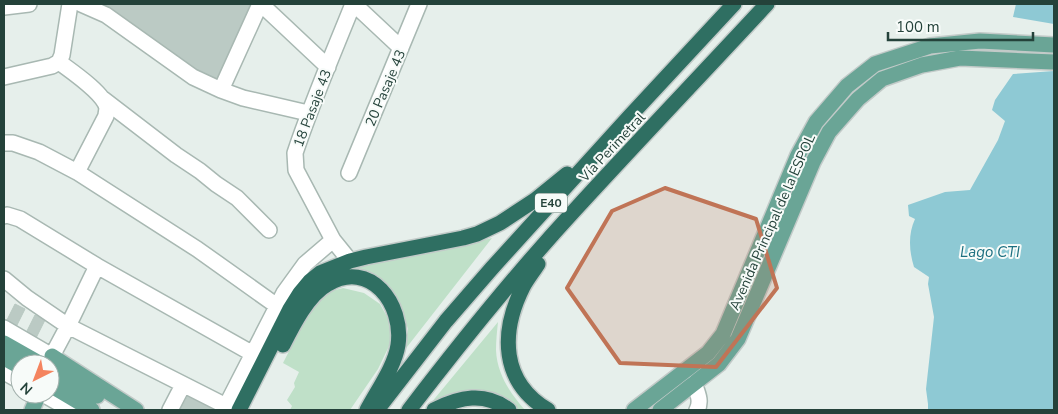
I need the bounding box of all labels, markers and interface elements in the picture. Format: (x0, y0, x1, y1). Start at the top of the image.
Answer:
scale bar (888, 10, 1033, 42)
text: 100 m (896, 17, 940, 37)
street label: 20 Pasaje 43 (361, 47, 410, 129)
street label: 18 Pasaje 43 (289, 67, 336, 150)
street label: Vía Perimetral (574, 108, 650, 187)
street label: Avenida Principal de la ESPOL (725, 131, 820, 313)
road number: E40 (535, 194, 567, 212)
water label: Lago CTI (960, 242, 1020, 262)
north arrow (10, 354, 60, 404)
text: N (16, 378, 37, 399)

